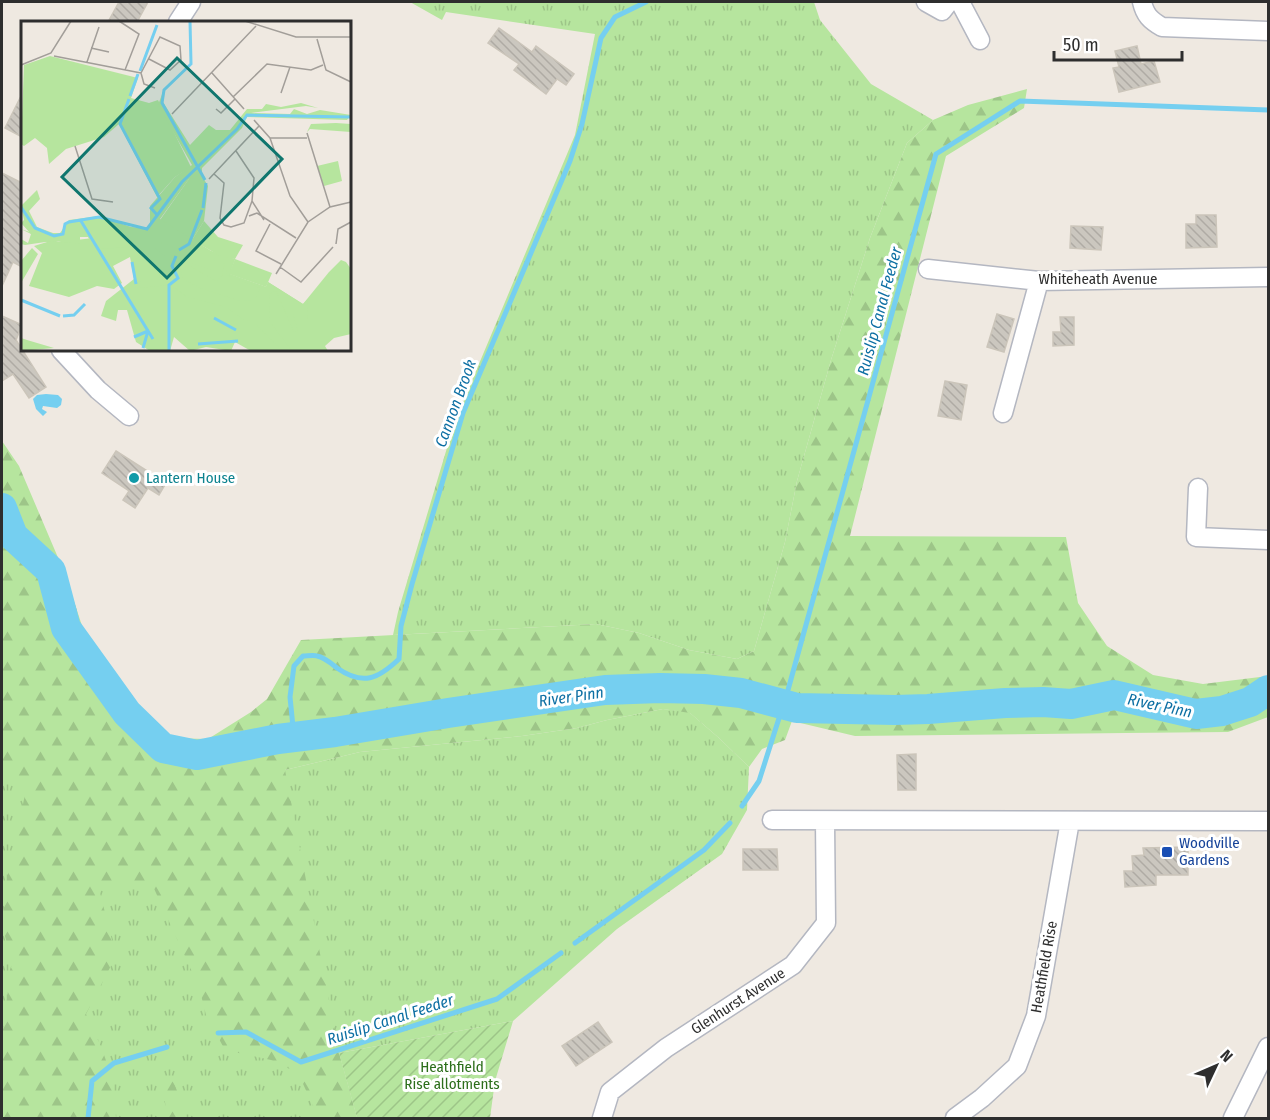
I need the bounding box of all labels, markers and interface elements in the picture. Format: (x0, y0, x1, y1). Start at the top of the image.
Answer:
inset map (21, 21, 351, 351)
scale bar (1054, 24, 1182, 62)
text: 50 m (1063, 34, 1099, 56)
water label: Ruislip Canal Feeder (853, 245, 906, 377)
street label: Whiteheath Avenue (1039, 270, 1157, 288)
water label: Cannon Brook (431, 357, 480, 450)
place label: Lantern House (146, 469, 235, 487)
marker: Lantern House (127, 471, 141, 485)
water label: River Pinn (537, 683, 605, 710)
water label: River Pinn (1126, 689, 1194, 722)
place label: Woodville Gardens (1179, 834, 1240, 869)
marker: Woodville Gardens (1160, 845, 1174, 859)
street label: Heathfield Rise (1027, 920, 1061, 1014)
street label: Glenhurst Avenue (688, 964, 788, 1038)
water label: Ruislip Canal Feeder (325, 990, 456, 1049)
north arrow (1186, 1036, 1246, 1096)
text: N (1216, 1046, 1237, 1066)
park label: Heathfield Rise allotments (404, 1058, 500, 1093)

